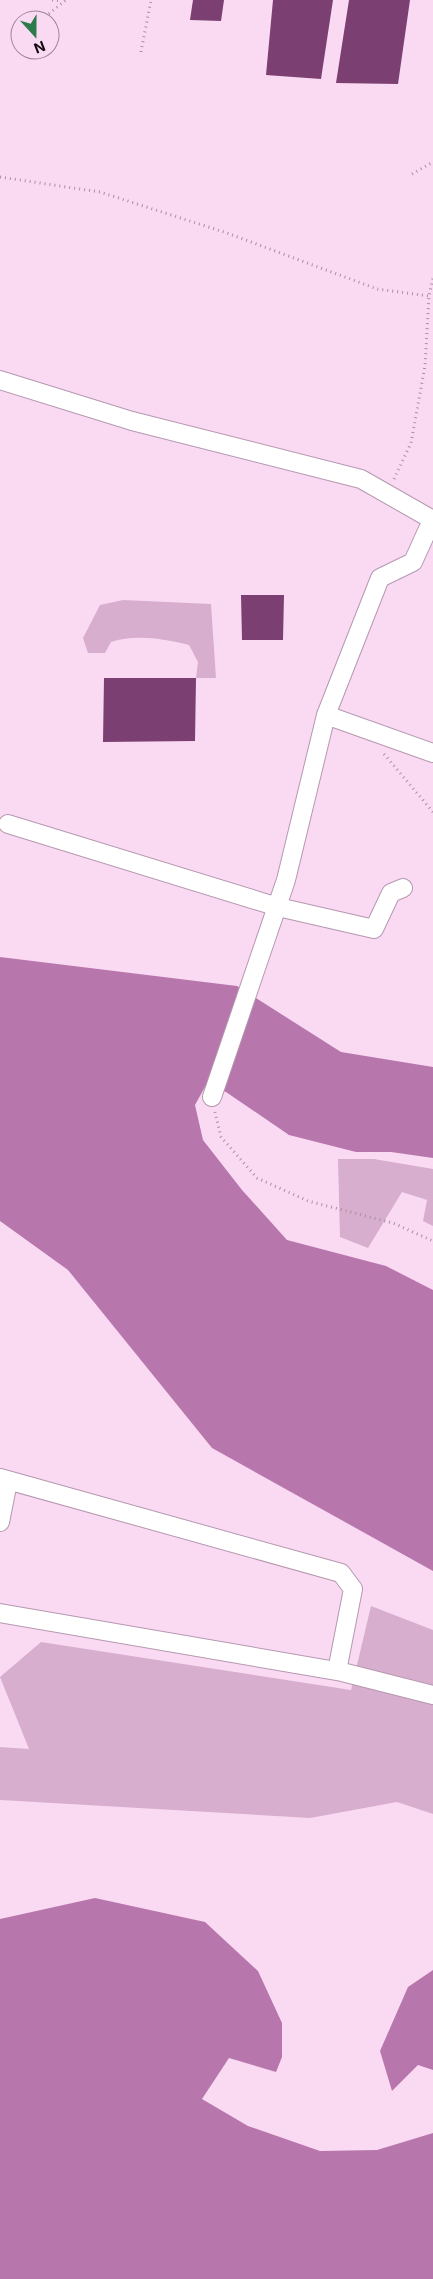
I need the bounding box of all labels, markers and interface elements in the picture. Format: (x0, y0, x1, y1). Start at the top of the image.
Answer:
north arrow (10, 10, 60, 60)
text: N (32, 38, 48, 57)

